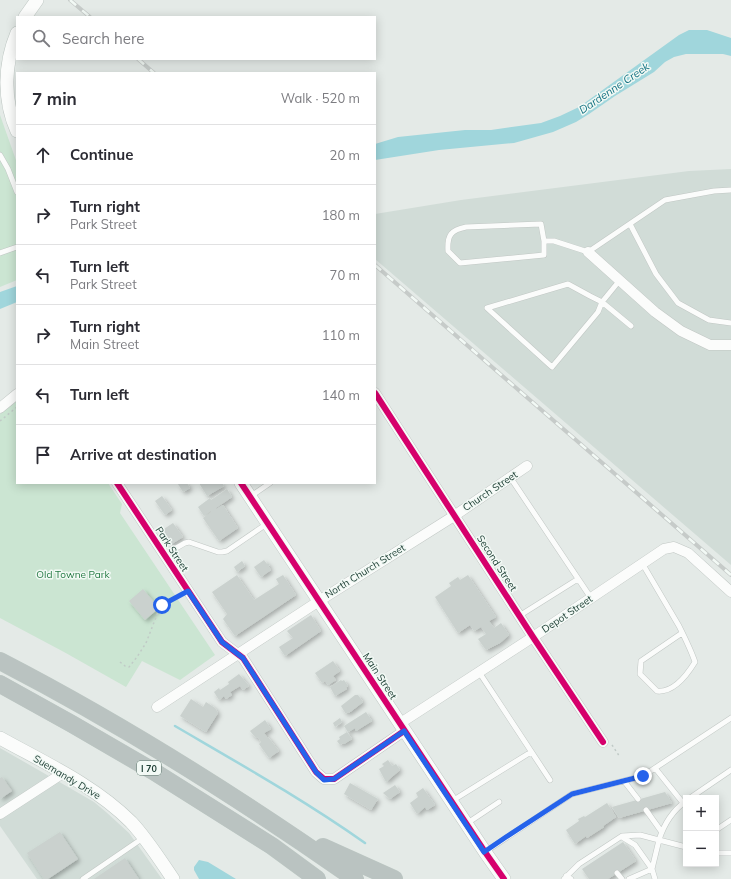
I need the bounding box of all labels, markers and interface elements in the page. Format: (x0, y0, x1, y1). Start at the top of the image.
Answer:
search box (16, 16, 376, 60)
icon: search (30, 27, 52, 49)
text: Search here (62, 29, 144, 48)
water label: Dardenne Creek (576, 59, 652, 117)
text: 7 min (32, 88, 77, 109)
text: Walk · 520 m (281, 90, 360, 106)
icon: ahead (32, 144, 54, 166)
text: Continue (70, 145, 133, 164)
text: 20 m (330, 147, 360, 163)
text: Turn right (70, 197, 140, 216)
icon: right (32, 204, 54, 226)
text: 180 m (322, 207, 360, 223)
text: Park Street (70, 216, 137, 232)
text: Turn left (70, 257, 129, 276)
icon: left (32, 264, 54, 286)
text: 70 m (330, 267, 360, 283)
text: Park Street (70, 276, 137, 292)
text: Turn right (70, 317, 140, 336)
icon: right (32, 324, 54, 346)
text: 110 m (322, 327, 360, 343)
text: Main Street (70, 336, 139, 352)
icon: left (32, 384, 54, 406)
text: Turn left (70, 385, 129, 404)
text: 140 m (322, 387, 360, 403)
icon: arrive (32, 444, 54, 466)
text: Arrive at destination (70, 445, 217, 464)
street label: Church Street (460, 468, 520, 514)
street label: Park Street (153, 524, 192, 574)
street label: Second Street (474, 532, 520, 594)
street label: North Church Street (322, 541, 408, 601)
park label: Old Towne Park (36, 568, 110, 581)
street label: Depot Street (539, 592, 595, 636)
route start (153, 596, 171, 614)
street label: Main Street (360, 650, 400, 702)
street label: Suemandy Drive (31, 752, 103, 802)
road number: I 70 (137, 761, 161, 775)
route end (634, 767, 652, 785)
map controls (683, 795, 719, 867)
button: + (683, 795, 719, 831)
button: − (683, 831, 719, 867)

